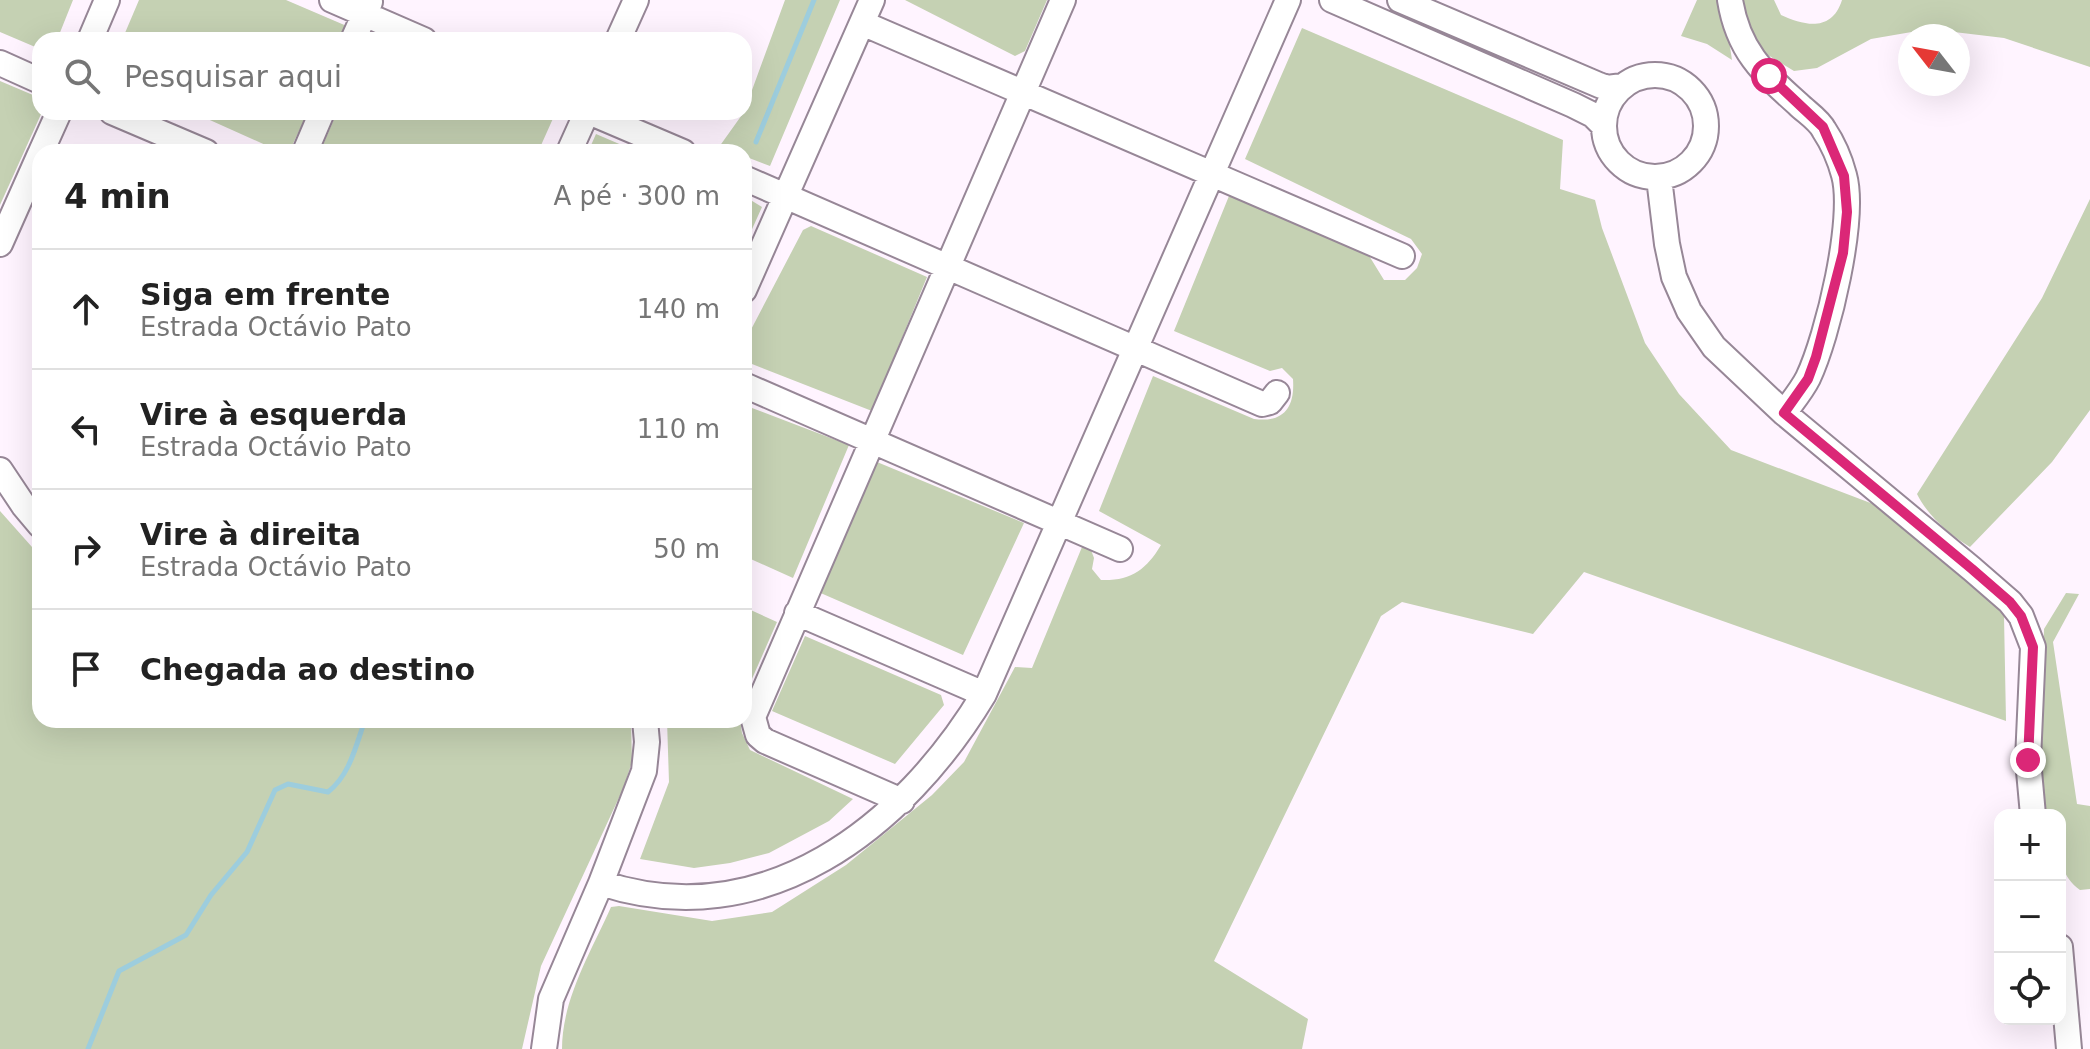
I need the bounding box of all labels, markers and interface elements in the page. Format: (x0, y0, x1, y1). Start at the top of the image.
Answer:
north arrow (1898, 24, 1970, 96)
search box (32, 32, 752, 120)
icon: search (60, 54, 104, 98)
route start (1751, 58, 1787, 94)
text: Pesquisar aqui (124, 59, 342, 94)
text: 4 min (64, 176, 171, 216)
text: A pé · 300 m (553, 181, 720, 211)
text: Siga em frente (140, 277, 390, 312)
icon: ahead (64, 287, 108, 331)
text: 140 m (637, 294, 720, 324)
text: Estrada Octávio Pato (140, 312, 412, 342)
text: Vire à esquerda (140, 397, 407, 432)
icon: left (64, 407, 108, 451)
text: 110 m (637, 414, 720, 444)
text: Estrada Octávio Pato (140, 432, 412, 462)
text: Vire à direita (140, 517, 361, 552)
icon: right (64, 527, 108, 571)
text: 50 m (653, 534, 720, 564)
text: Estrada Octávio Pato (140, 552, 412, 582)
icon: arrive (64, 647, 108, 691)
text: Chegada ao destino (140, 652, 475, 687)
route end (2010, 742, 2046, 778)
map controls (1994, 809, 2066, 1025)
button: + (1994, 809, 2066, 881)
button: − (1994, 881, 2066, 953)
button: locate (1994, 953, 2066, 1025)

